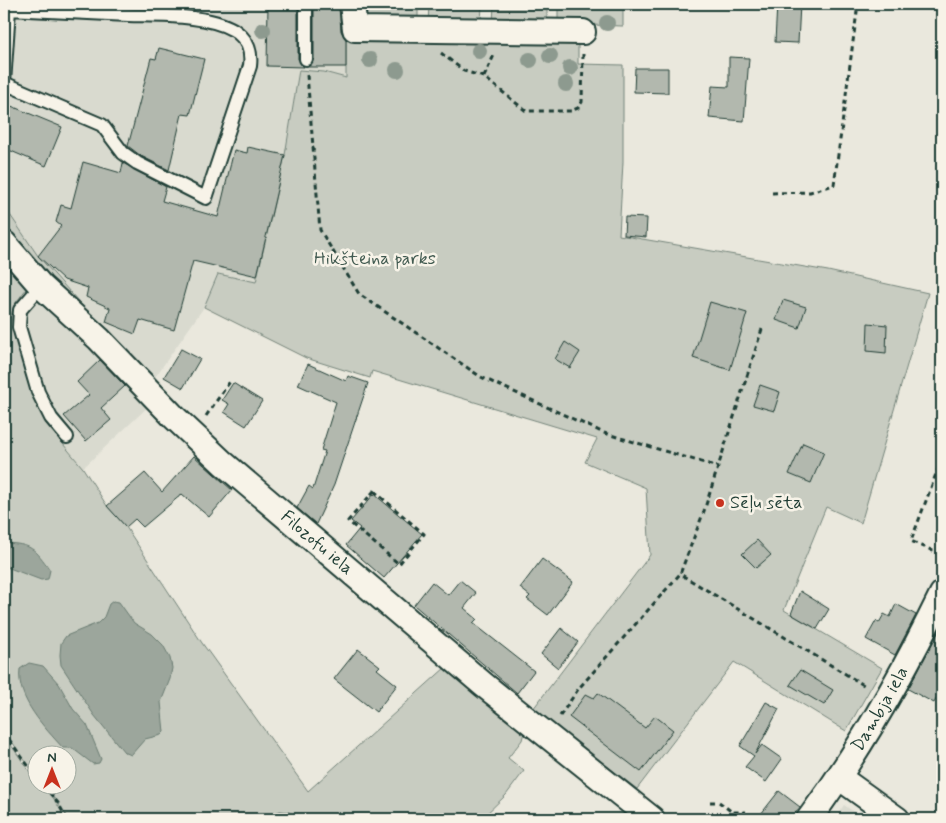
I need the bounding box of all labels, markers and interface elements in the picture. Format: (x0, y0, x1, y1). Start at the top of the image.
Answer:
park label: Hikšteina parks (314, 247, 436, 271)
place label: Sēļu sēta (730, 491, 803, 515)
marker: Sēļu sēta (714, 497, 726, 509)
street label: Filozofu iela (275, 505, 358, 581)
street label: Dambja iela (846, 662, 914, 756)
north arrow (28, 746, 78, 796)
text: N (47, 749, 57, 767)

